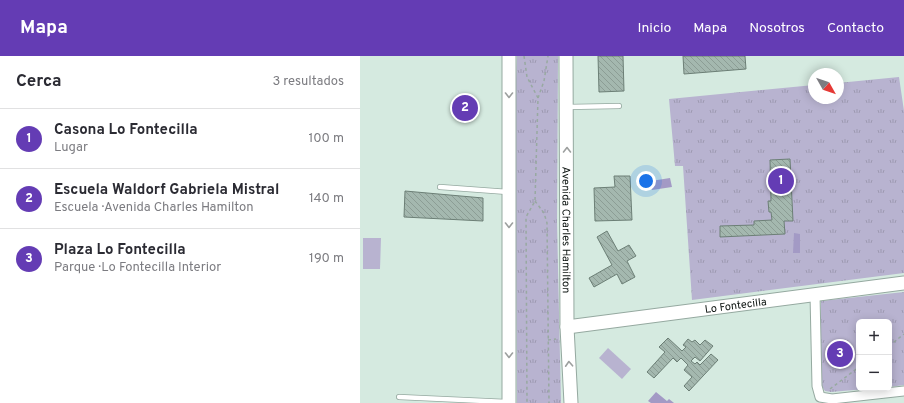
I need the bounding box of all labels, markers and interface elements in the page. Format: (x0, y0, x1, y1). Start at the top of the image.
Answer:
text: Mapa (20, 16, 68, 40)
text: Inicio (638, 20, 671, 37)
text: Mapa (693, 20, 727, 37)
text: Nosotros (749, 20, 805, 37)
text: Contacto (827, 20, 884, 37)
north arrow (808, 68, 844, 104)
text: Cerca (16, 71, 62, 93)
text: 3 resultados (272, 74, 344, 90)
one-way arrow (505, 92, 513, 98)
pin: 2 (452, 93, 478, 123)
text: Casona Lo Fontecilla (54, 121, 198, 140)
text: 1 (26, 131, 32, 147)
text: 100 m (308, 131, 344, 147)
text: Lugar (54, 140, 88, 156)
one-way arrow (563, 147, 571, 153)
pin: 1 (768, 166, 794, 196)
street label: Avenida Charles Hamilton (558, 167, 573, 293)
your location (636, 171, 656, 191)
text: Escuela Waldorf Gabriela Mistral (54, 181, 279, 200)
text: 2 (25, 191, 33, 207)
text: 140 m (309, 191, 344, 207)
text: Escuela · Avenida Charles Hamilton (54, 200, 254, 216)
one-way arrow (505, 222, 513, 228)
text: Plaza Lo Fontecilla (54, 241, 186, 260)
text: 3 (25, 251, 33, 267)
text: 190 m (309, 251, 344, 267)
text: Parque · Lo Fontecilla Interior (54, 260, 221, 276)
street label: Lo Fontecilla (704, 295, 768, 317)
map controls (856, 319, 892, 391)
button: + (856, 319, 892, 355)
pin: 3 (827, 339, 853, 369)
one-way arrow (505, 352, 513, 358)
button: − (856, 355, 892, 391)
one-way arrow (565, 361, 573, 367)

